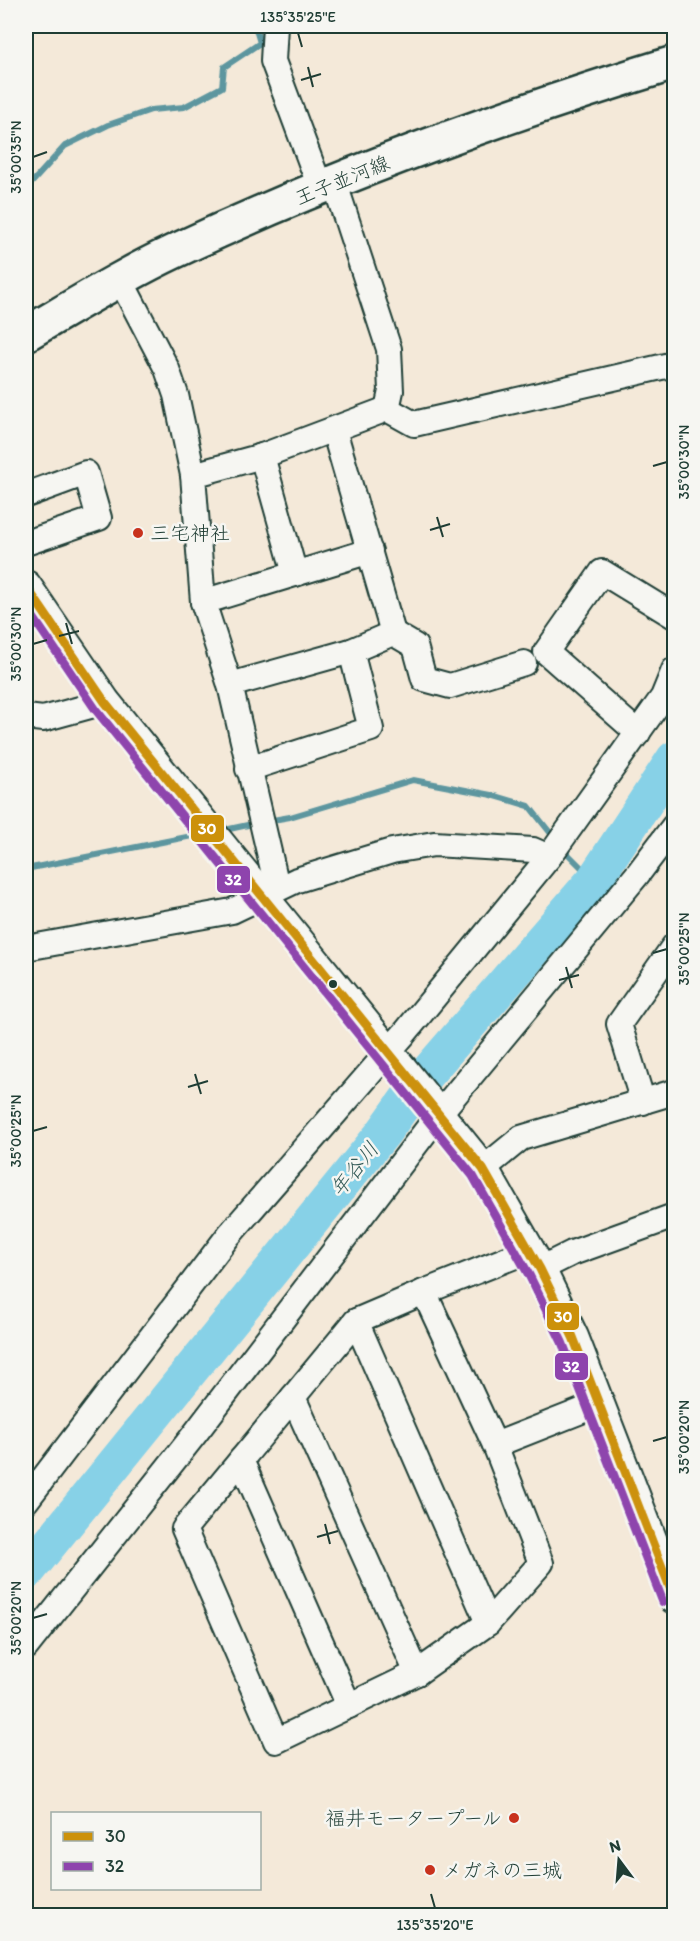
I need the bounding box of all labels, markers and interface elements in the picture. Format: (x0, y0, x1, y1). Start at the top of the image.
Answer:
text: 135°35'25"E (260, 8, 336, 26)
text: 35°00'35"N (7, 120, 25, 194)
street label: 王子並河線 (291, 150, 393, 210)
text: 35°00'30"N (675, 425, 693, 499)
place label: 三宅神社 (150, 521, 230, 545)
marker: 三宅神社 (131, 526, 145, 540)
text: 35°00'30"N (7, 607, 25, 681)
line badge: 30 (190, 814, 225, 843)
text: 30 (198, 819, 216, 838)
line badge: 32 (216, 865, 251, 894)
text: 32 (224, 870, 242, 889)
text: 35°00'25"N (675, 912, 693, 986)
unlabelled marker (327, 978, 339, 990)
text: 35°00'25"N (7, 1094, 25, 1168)
water label: 年谷川 (324, 1137, 384, 1201)
line badge: 30 (546, 1302, 580, 1331)
text: 30 (554, 1307, 572, 1326)
line badge: 32 (554, 1352, 589, 1381)
text: 32 (562, 1357, 580, 1376)
text: 35°00'20"N (675, 1400, 693, 1474)
text: 35°00'20"N (7, 1581, 25, 1655)
place label: 福井モータープール (326, 1806, 502, 1830)
marker: 福井モータープール (507, 1811, 521, 1825)
legend (51, 1812, 261, 1890)
text: 30 (105, 1825, 126, 1847)
north arrow (589, 1830, 649, 1890)
text: N (607, 1835, 623, 1857)
text: 32 (105, 1855, 125, 1877)
place label: メガネの三城 (442, 1858, 562, 1882)
marker: メガネの三城 (423, 1863, 437, 1877)
text: 135°35'20"E (396, 1916, 474, 1934)

